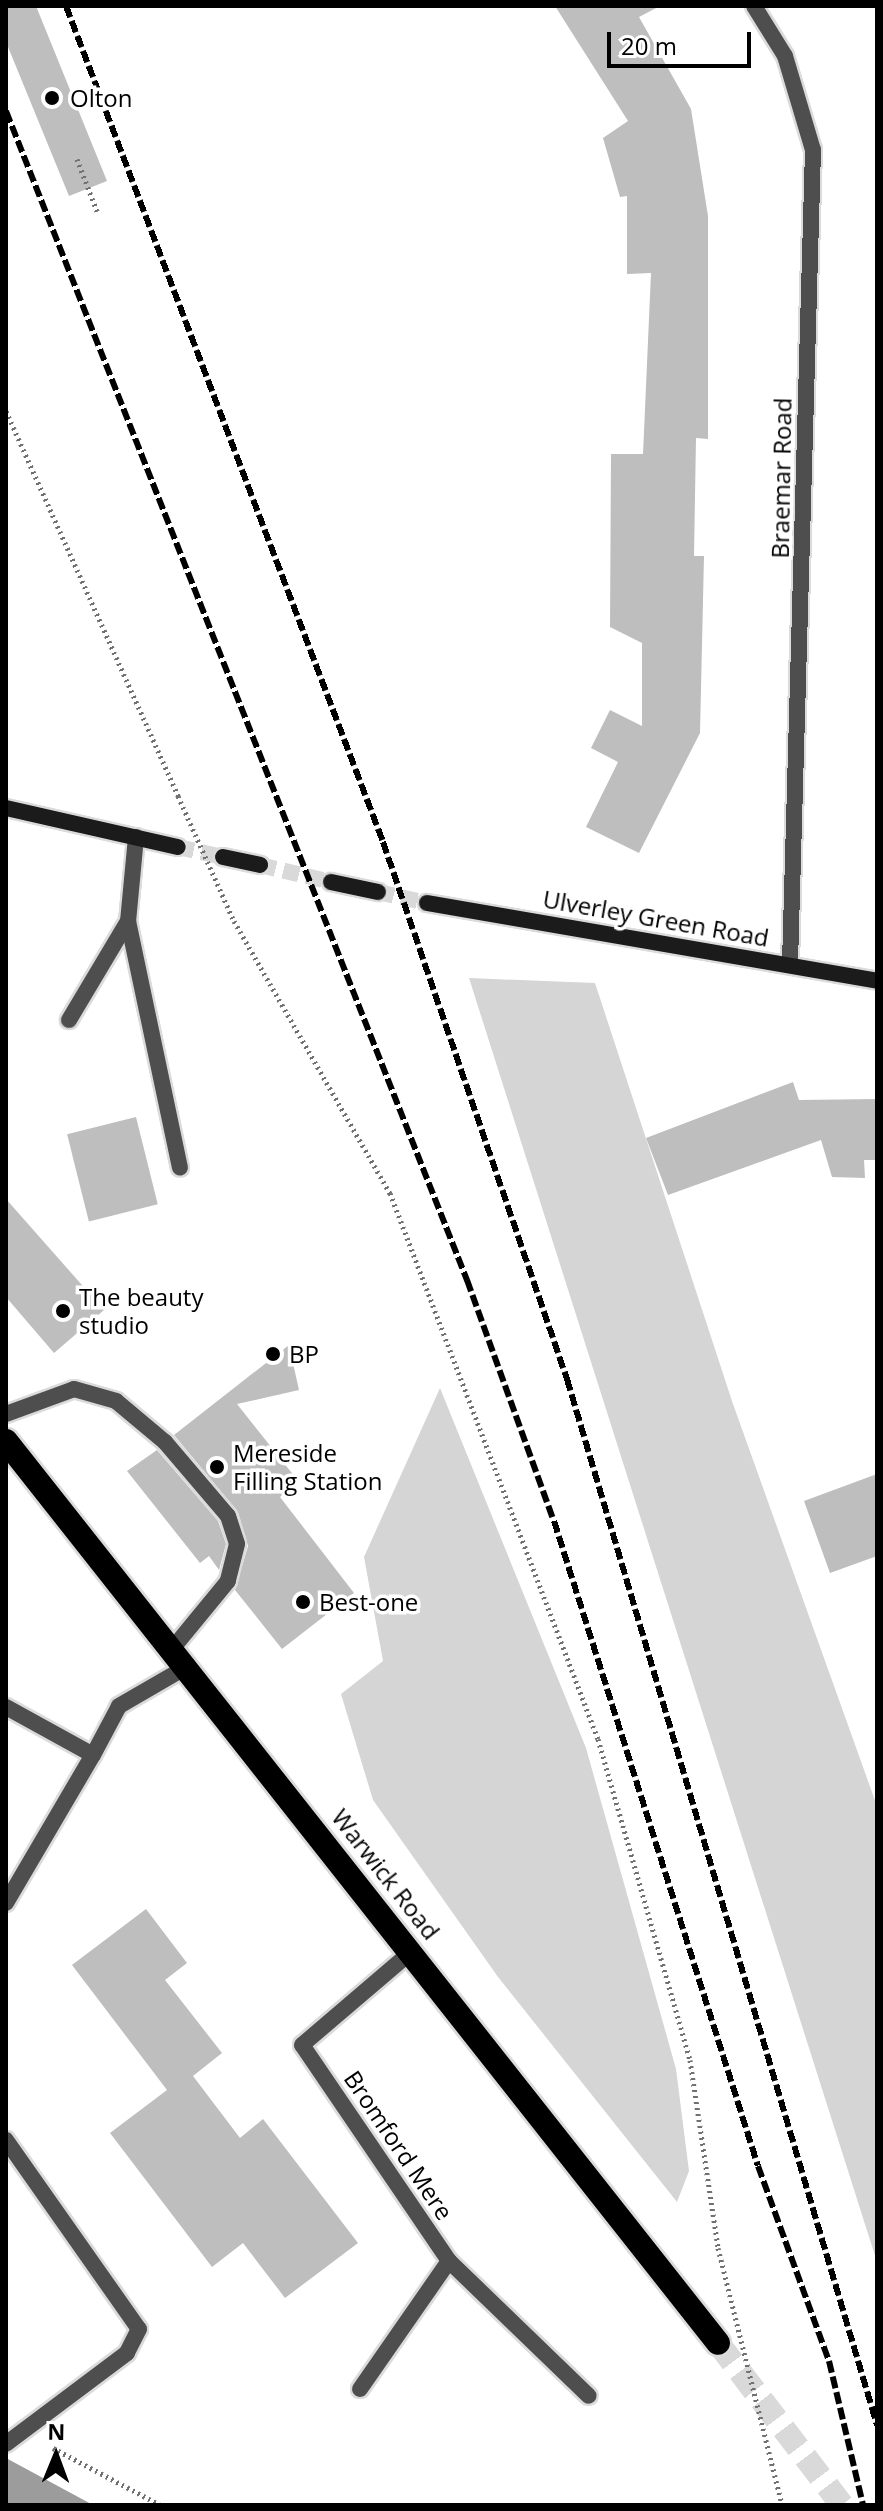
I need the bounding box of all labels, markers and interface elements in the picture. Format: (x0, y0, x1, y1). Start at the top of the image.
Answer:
scale bar (611, 16, 755, 66)
text: 20 m (621, 29, 677, 62)
place label: Olton (70, 84, 132, 112)
marker: Olton (41, 87, 63, 109)
street label: Braemar Road (765, 397, 797, 559)
street label: Ulverley Green Road (541, 884, 771, 952)
place label: The beauty studio (79, 1283, 203, 1339)
marker: The beauty studio (54, 1302, 72, 1320)
place label: BP (289, 1340, 319, 1368)
marker: BP (264, 1345, 282, 1363)
place label: Mereside Filling Station (233, 1439, 382, 1495)
marker: Mereside Filling Station (208, 1458, 226, 1476)
place label: Best-one (319, 1588, 418, 1616)
marker: Best-one (294, 1593, 312, 1611)
street label: Warwick Road (326, 1803, 446, 1945)
street label: Bromford Mere (339, 2065, 459, 2225)
north arrow (16, 2415, 96, 2495)
text: N (47, 2416, 66, 2446)

